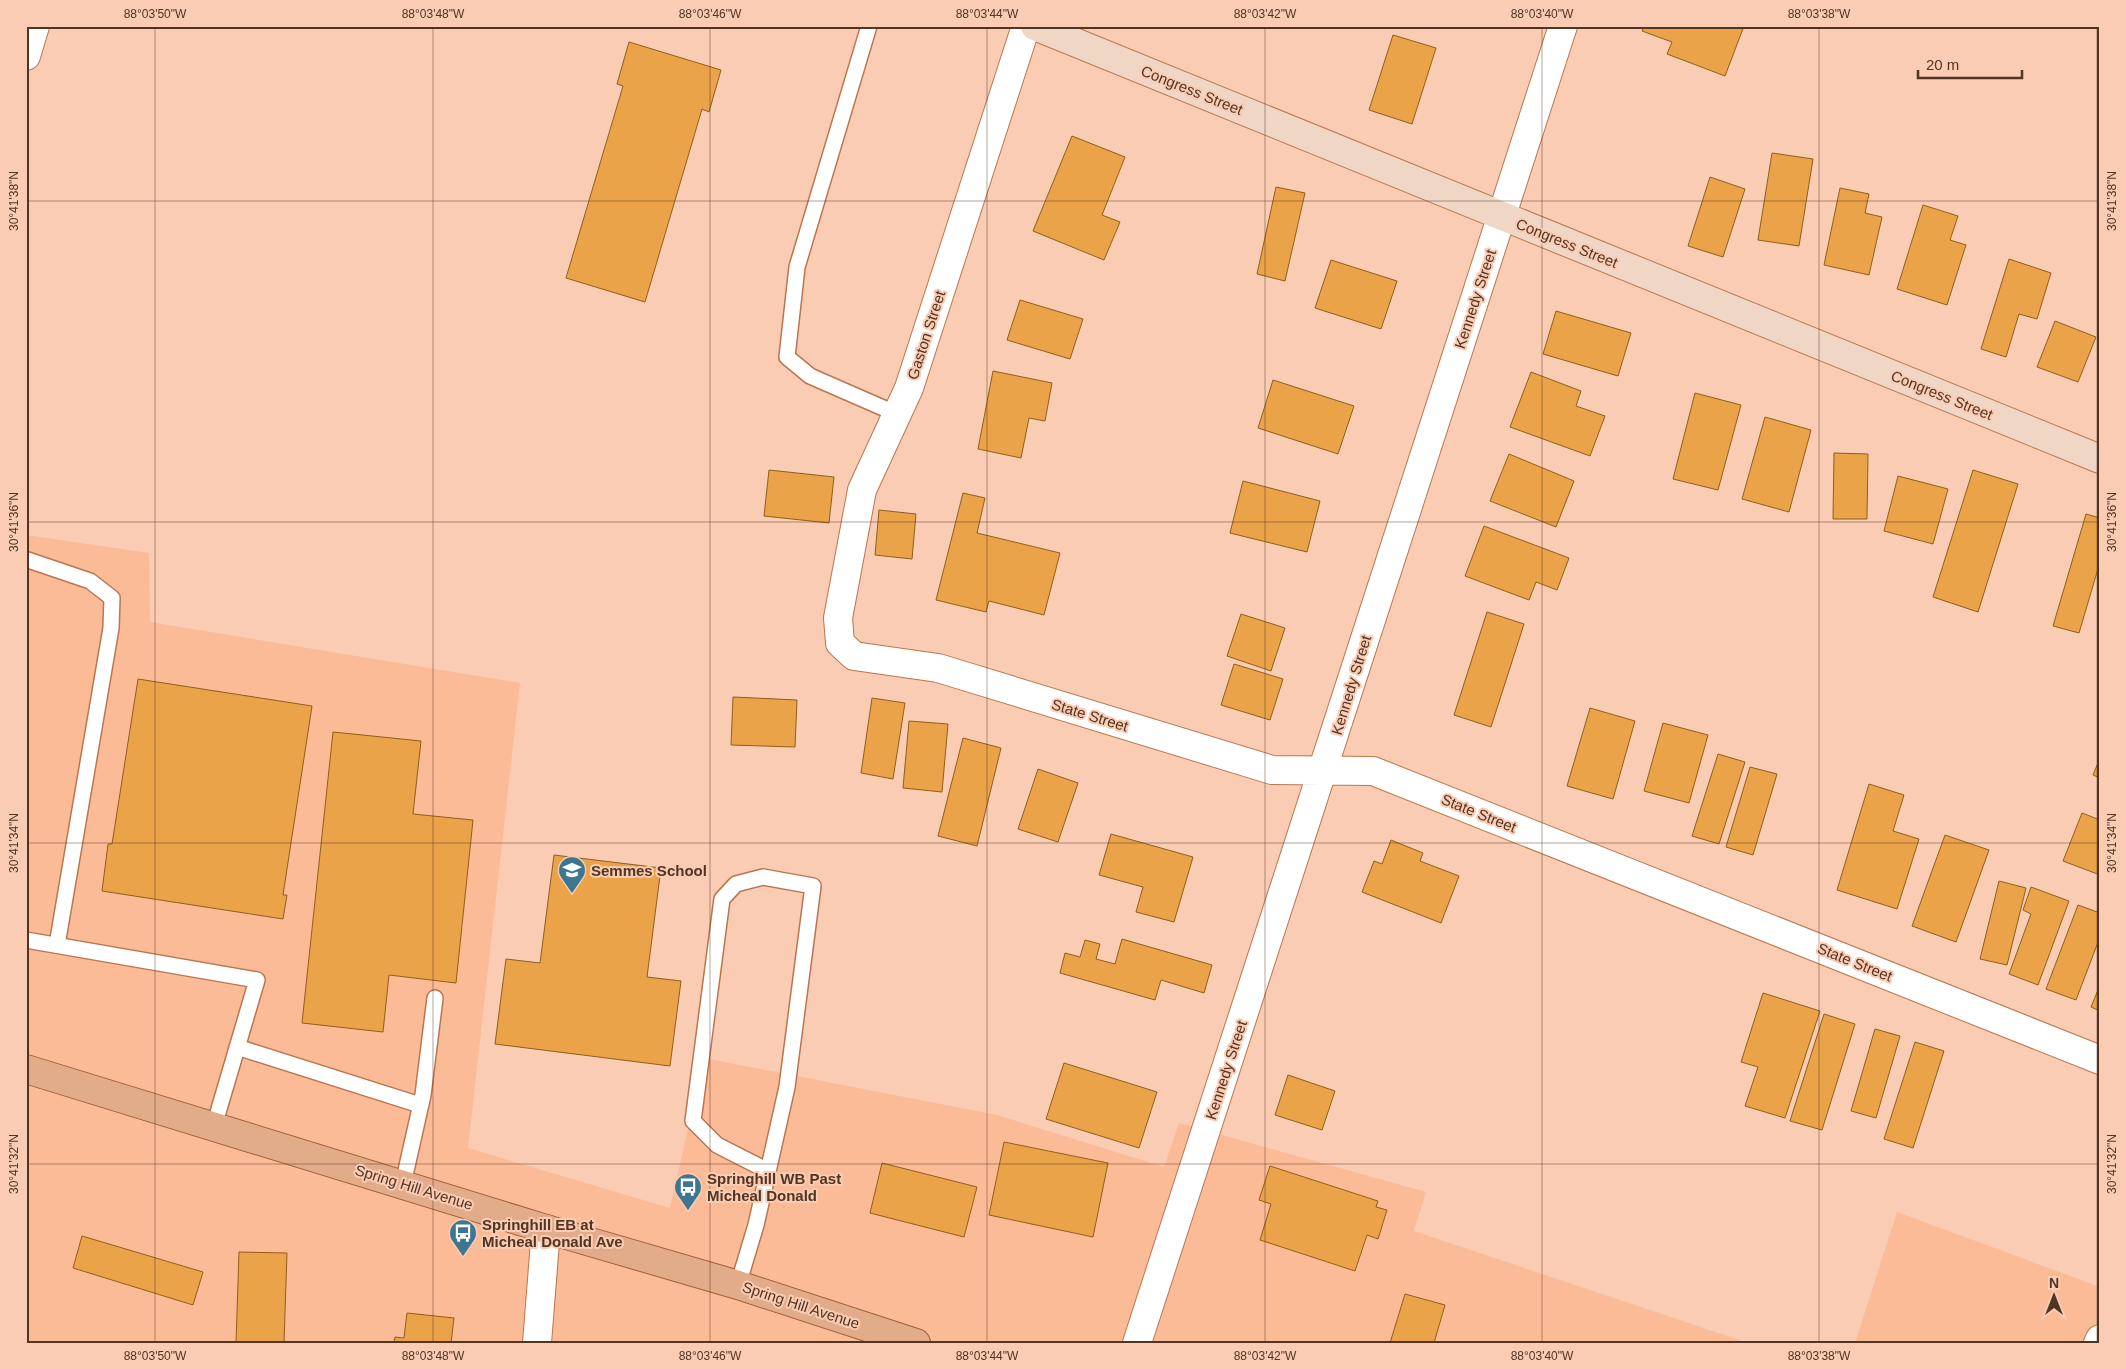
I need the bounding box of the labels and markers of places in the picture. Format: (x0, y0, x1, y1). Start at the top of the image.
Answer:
school or university icon: Semmes School (557, 855, 587, 894)
place label: Semmes School (591, 862, 707, 879)
place label: Springhill WB Past Micheal Donald (707, 1170, 841, 1204)
bus stop icon: Springhill WB Past Micheal Donald (673, 1172, 703, 1211)
place label: Springhill EB at Micheal Donald Ave (482, 1216, 623, 1250)
bus stop icon: Springhill EB at Micheal Donald Ave (448, 1218, 478, 1257)

